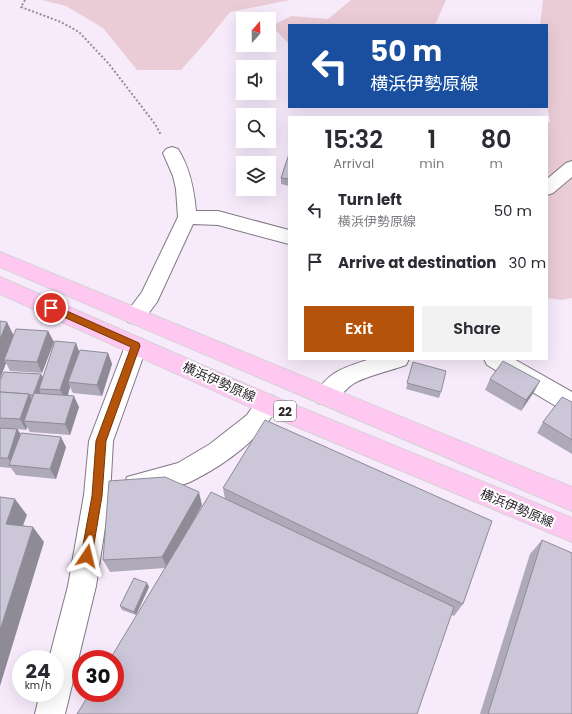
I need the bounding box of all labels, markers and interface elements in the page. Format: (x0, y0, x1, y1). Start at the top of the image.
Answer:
north arrow (236, 12, 276, 52)
map controls (236, 12, 276, 196)
text: 50 m (370, 32, 442, 71)
icon: left (304, 40, 356, 92)
button: sound (236, 60, 276, 100)
text: 横浜伊勢原線 (370, 71, 478, 96)
button: search (236, 108, 276, 148)
text: 15:32 (324, 123, 383, 156)
text: 1 (427, 123, 436, 156)
text: 80 (481, 123, 512, 156)
text: Arrival (333, 154, 374, 173)
text: min (419, 154, 444, 173)
text: m (489, 154, 503, 173)
button: layers (236, 156, 276, 196)
text: Turn left (338, 189, 402, 210)
icon: left (304, 199, 326, 221)
text: 50 m (494, 200, 532, 221)
text: 横浜伊勢原線 (338, 212, 416, 231)
icon: arrive (304, 251, 326, 273)
text: Arrive at destination (338, 252, 496, 273)
text: 30 m (508, 252, 546, 273)
pin (34, 291, 68, 325)
icon: arrive (40, 297, 62, 319)
button: Exit (304, 306, 414, 352)
button: Share (422, 306, 532, 352)
street label: 横浜伊勢原線 (180, 357, 258, 407)
road number: 22 (274, 401, 296, 421)
street label: 横浜伊勢原線 (477, 484, 557, 532)
position arrow (66, 535, 108, 577)
speed limit sign: 30 (72, 650, 124, 702)
text: 24 (26, 657, 50, 685)
text: km/h (25, 678, 51, 693)

